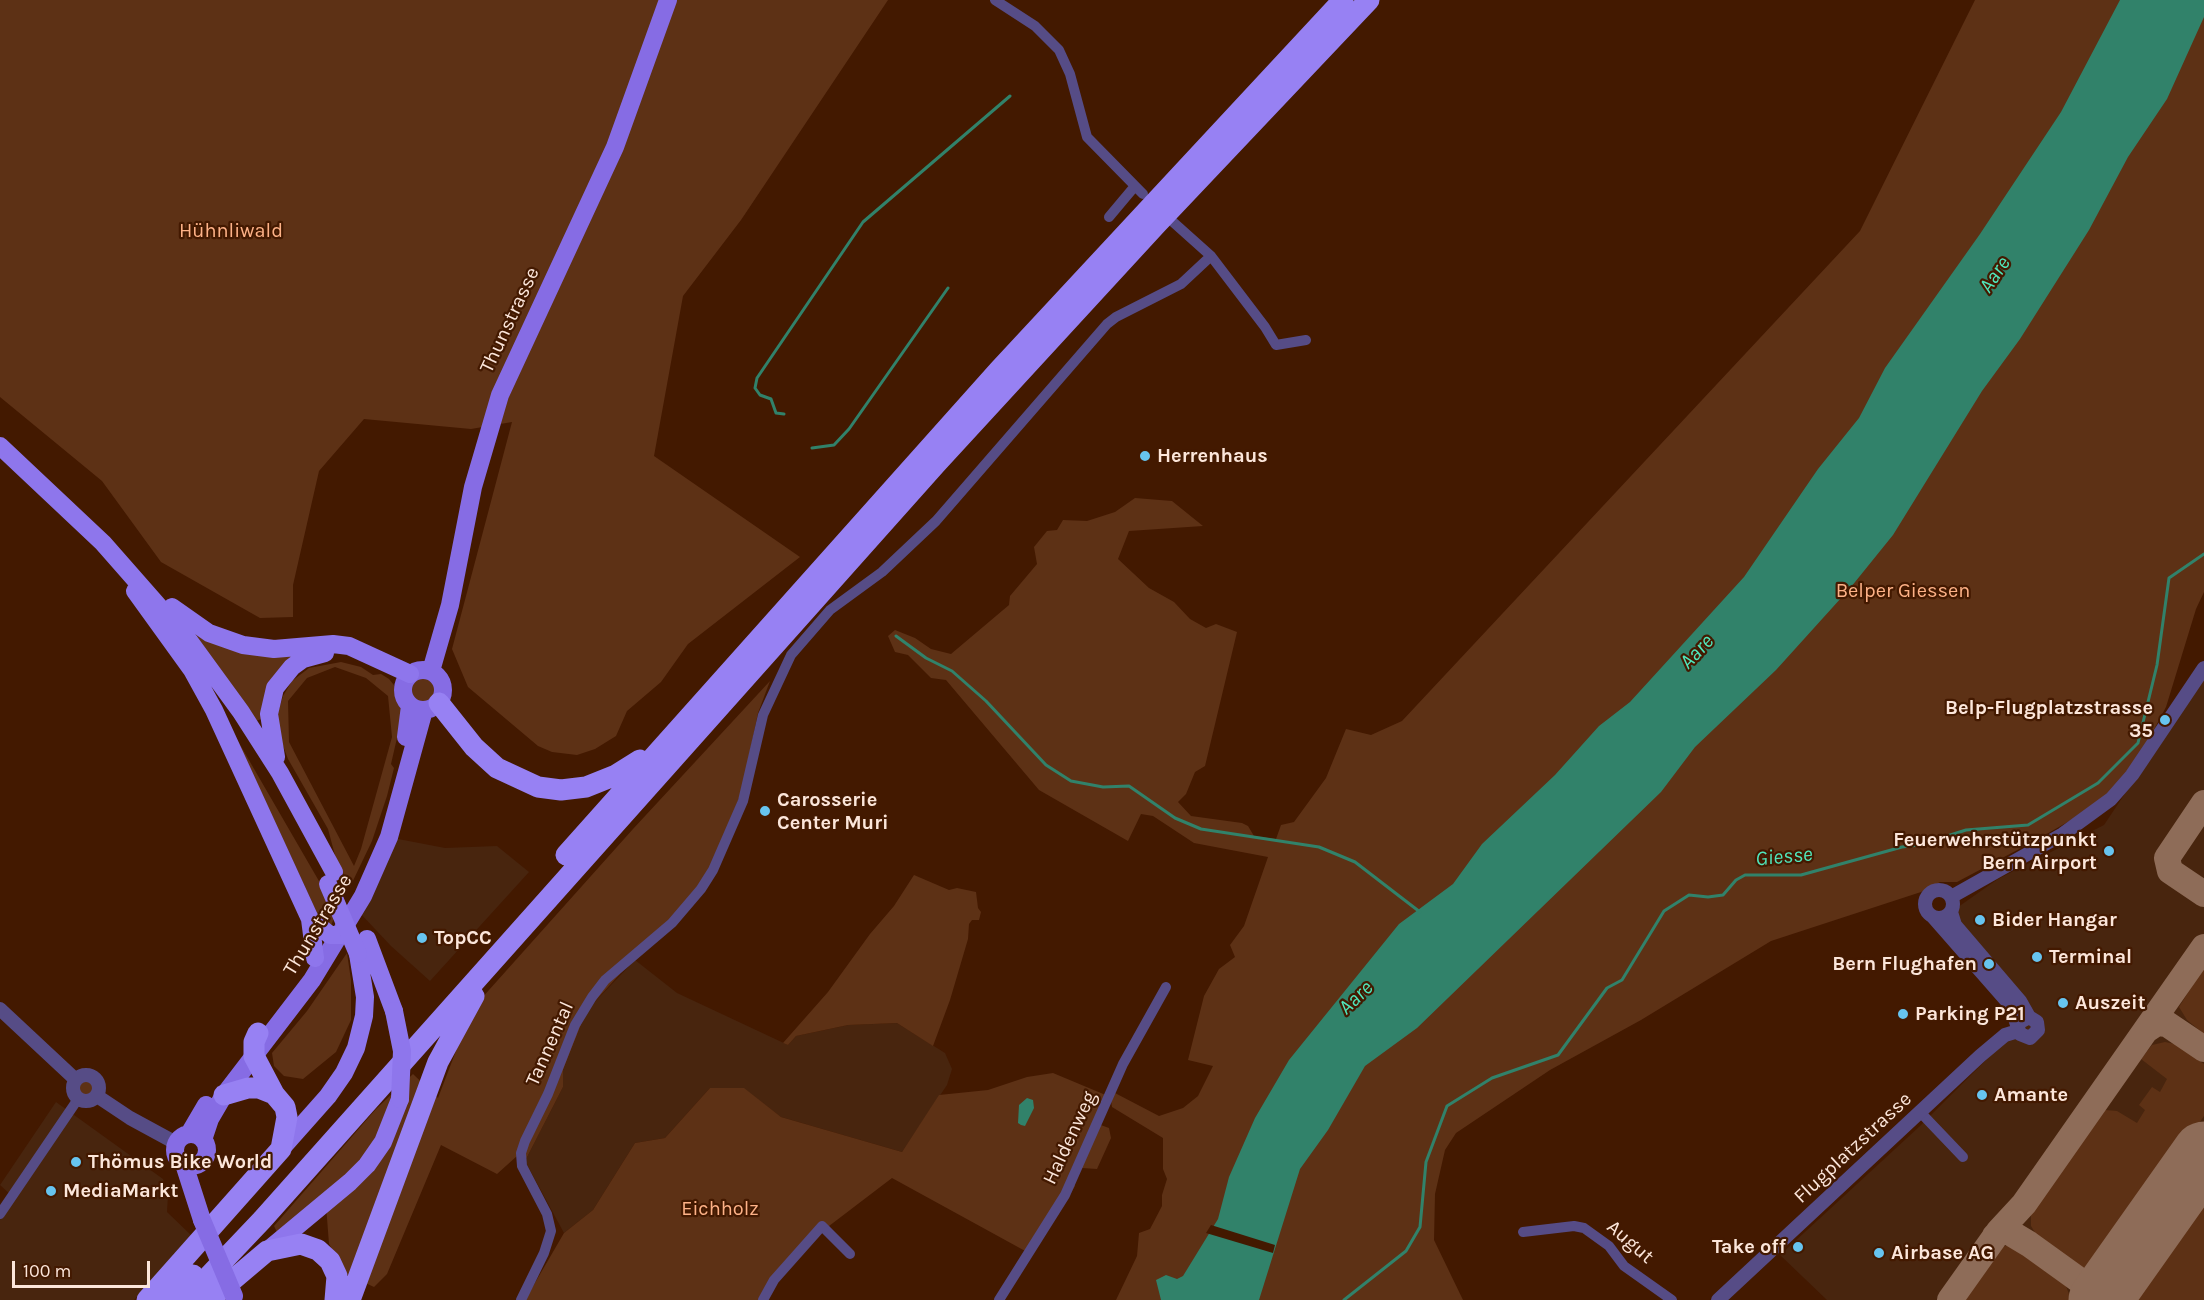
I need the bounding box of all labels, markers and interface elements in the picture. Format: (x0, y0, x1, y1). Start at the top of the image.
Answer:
park label: Hühnliwald (179, 219, 283, 243)
water label: Aare (1974, 252, 2016, 298)
street label: Thunstrasse (475, 263, 545, 377)
place label: Herrenhaus (1157, 444, 1268, 468)
marker: Herrenhaus (1138, 449, 1152, 463)
park label: Belper Giessen (1836, 579, 1970, 603)
water label: Aare (1675, 629, 1719, 675)
place label: Belp-Flugplatzstrasse 35 (1945, 696, 2153, 743)
marker: Belp-Flugplatzstrasse 35 (2158, 713, 2172, 727)
place label: Carosserie Center Muri (777, 788, 889, 835)
marker: Carosserie Center Muri (758, 804, 772, 818)
place label: Feuerwehrstützpunkt Bern Airport (1893, 828, 2097, 875)
water label: Giesse (1754, 842, 1814, 872)
marker: Feuerwehrstützpunkt Bern Airport (2102, 844, 2116, 858)
street label: Thunstrasse (278, 870, 358, 980)
place label: Bider Hangar (1992, 908, 2117, 932)
marker: Bider Hangar (1973, 913, 1987, 927)
place label: TopCC (434, 926, 492, 950)
marker: TopCC (415, 931, 429, 945)
place label: Terminal (2049, 945, 2132, 969)
marker: Terminal (2030, 950, 2044, 964)
place label: Bern Flughafen (1832, 952, 1977, 976)
marker: Bern Flughafen (1982, 957, 1996, 971)
water label: Aare (1333, 976, 1379, 1020)
place label: Auszeit (2075, 991, 2146, 1015)
marker: Auszeit (2056, 996, 2070, 1010)
street label: Tannental (521, 998, 579, 1090)
place label: Parking P21 (1915, 1002, 2025, 1026)
marker: Parking P21 (1896, 1007, 1910, 1021)
place label: Amante (1994, 1083, 2068, 1107)
street label: Flugplatzstrasse (1789, 1087, 1917, 1209)
street label: Haldenweg (1038, 1088, 1102, 1188)
marker: Amante (1975, 1088, 1989, 1102)
place label: Thömus Bike World (88, 1150, 272, 1174)
marker: Thömus Bike World (69, 1155, 83, 1169)
place label: MediaMarkt (63, 1179, 178, 1203)
marker: MediaMarkt (44, 1184, 58, 1198)
park label: Eichholz (681, 1197, 759, 1221)
street label: Augut (1602, 1215, 1658, 1269)
place label: Take off (1712, 1235, 1786, 1259)
marker: Take off (1791, 1240, 1805, 1254)
place label: Airbase AG (1891, 1241, 1994, 1265)
marker: Airbase AG (1872, 1246, 1886, 1260)
scale bar (15, 1249, 153, 1287)
text: 100 m (23, 1260, 71, 1282)

